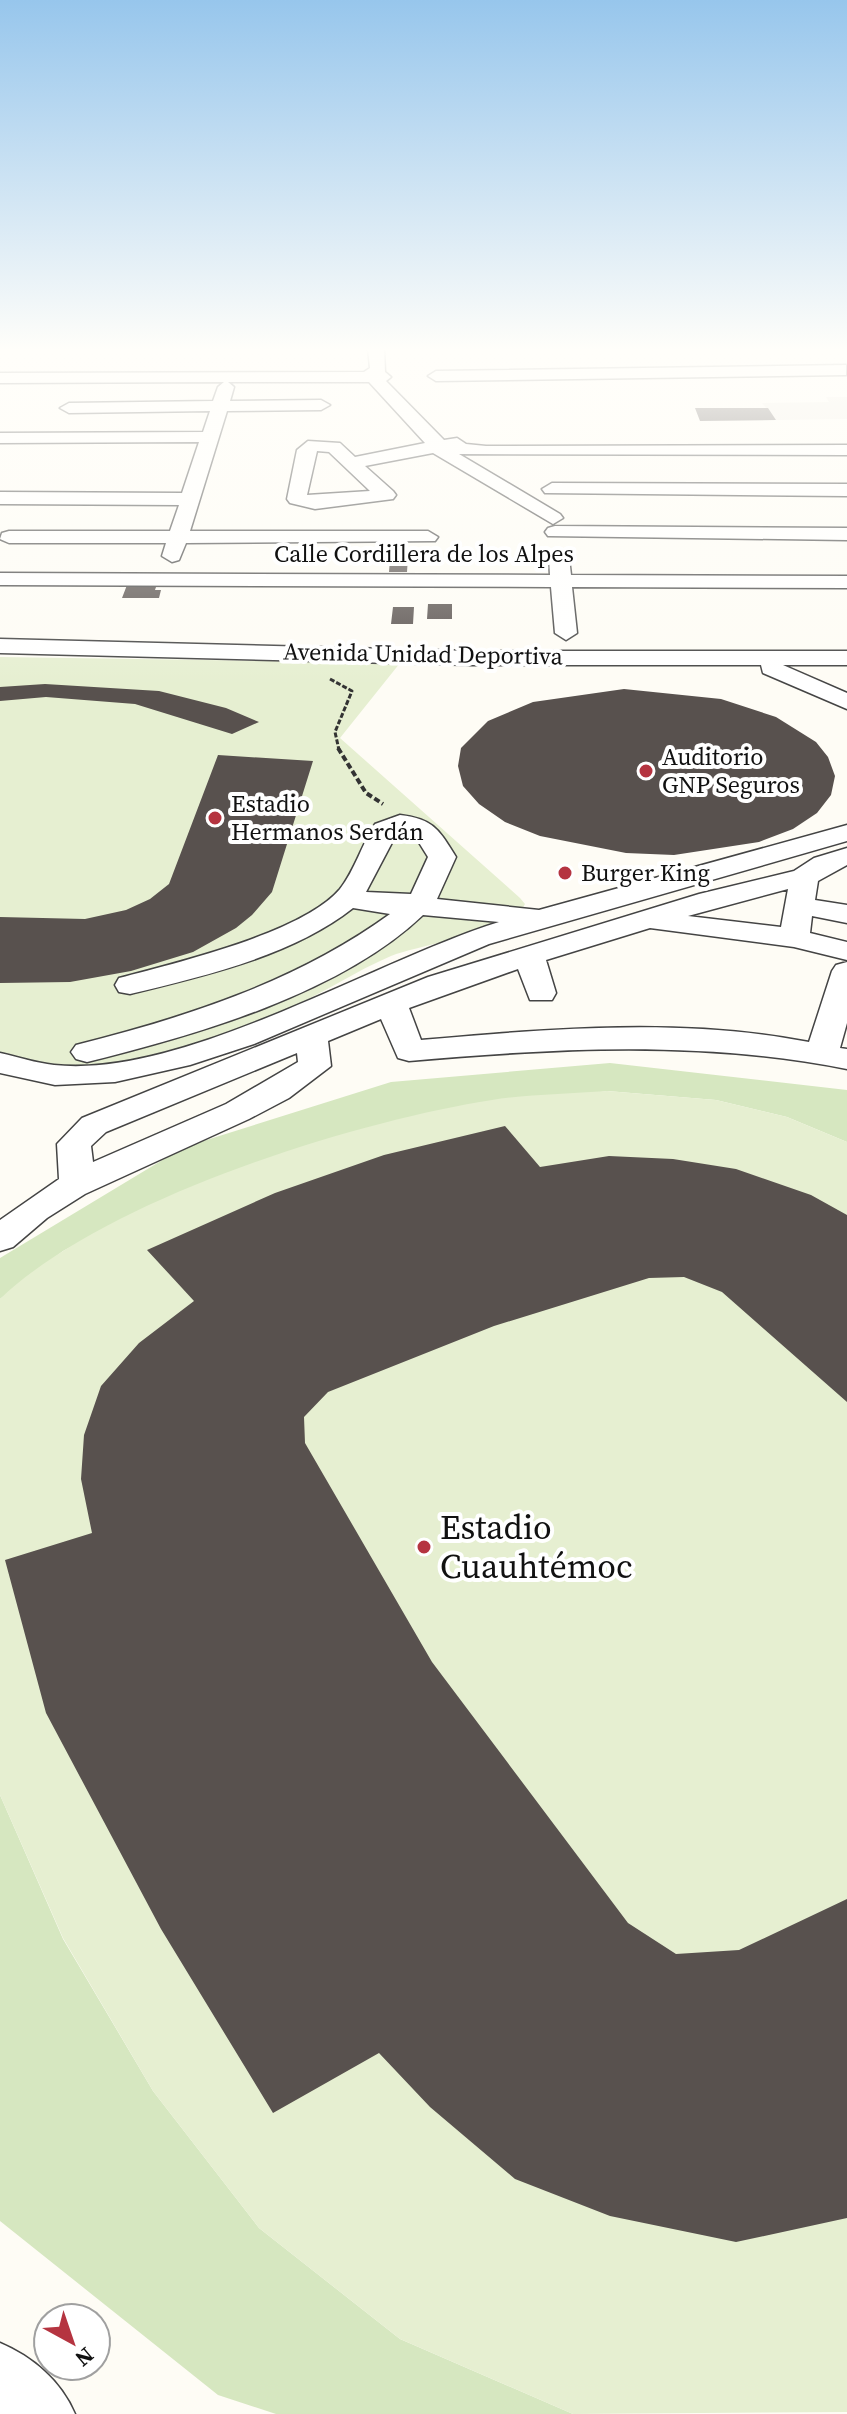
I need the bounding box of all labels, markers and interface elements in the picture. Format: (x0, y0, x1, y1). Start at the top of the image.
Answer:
street label: Calle Cordillera de los Alpes (274, 537, 574, 570)
street label: Avenida Unidad Deportiva (283, 635, 564, 672)
place label: Auditorio GNP Seguros (662, 740, 800, 801)
marker: Auditorio GNP Seguros (637, 762, 655, 780)
place label: Estadio Hermanos Serdán (231, 787, 424, 848)
marker: Estadio Hermanos Serdán (206, 809, 224, 827)
place label: Burger King (581, 856, 710, 889)
marker: Burger King (556, 864, 574, 882)
place label: Estadio Cuauhtémoc (440, 1504, 633, 1589)
marker: Estadio Cuauhtémoc (415, 1538, 433, 1556)
north arrow (32, 2302, 112, 2382)
text: N (69, 2341, 101, 2374)

